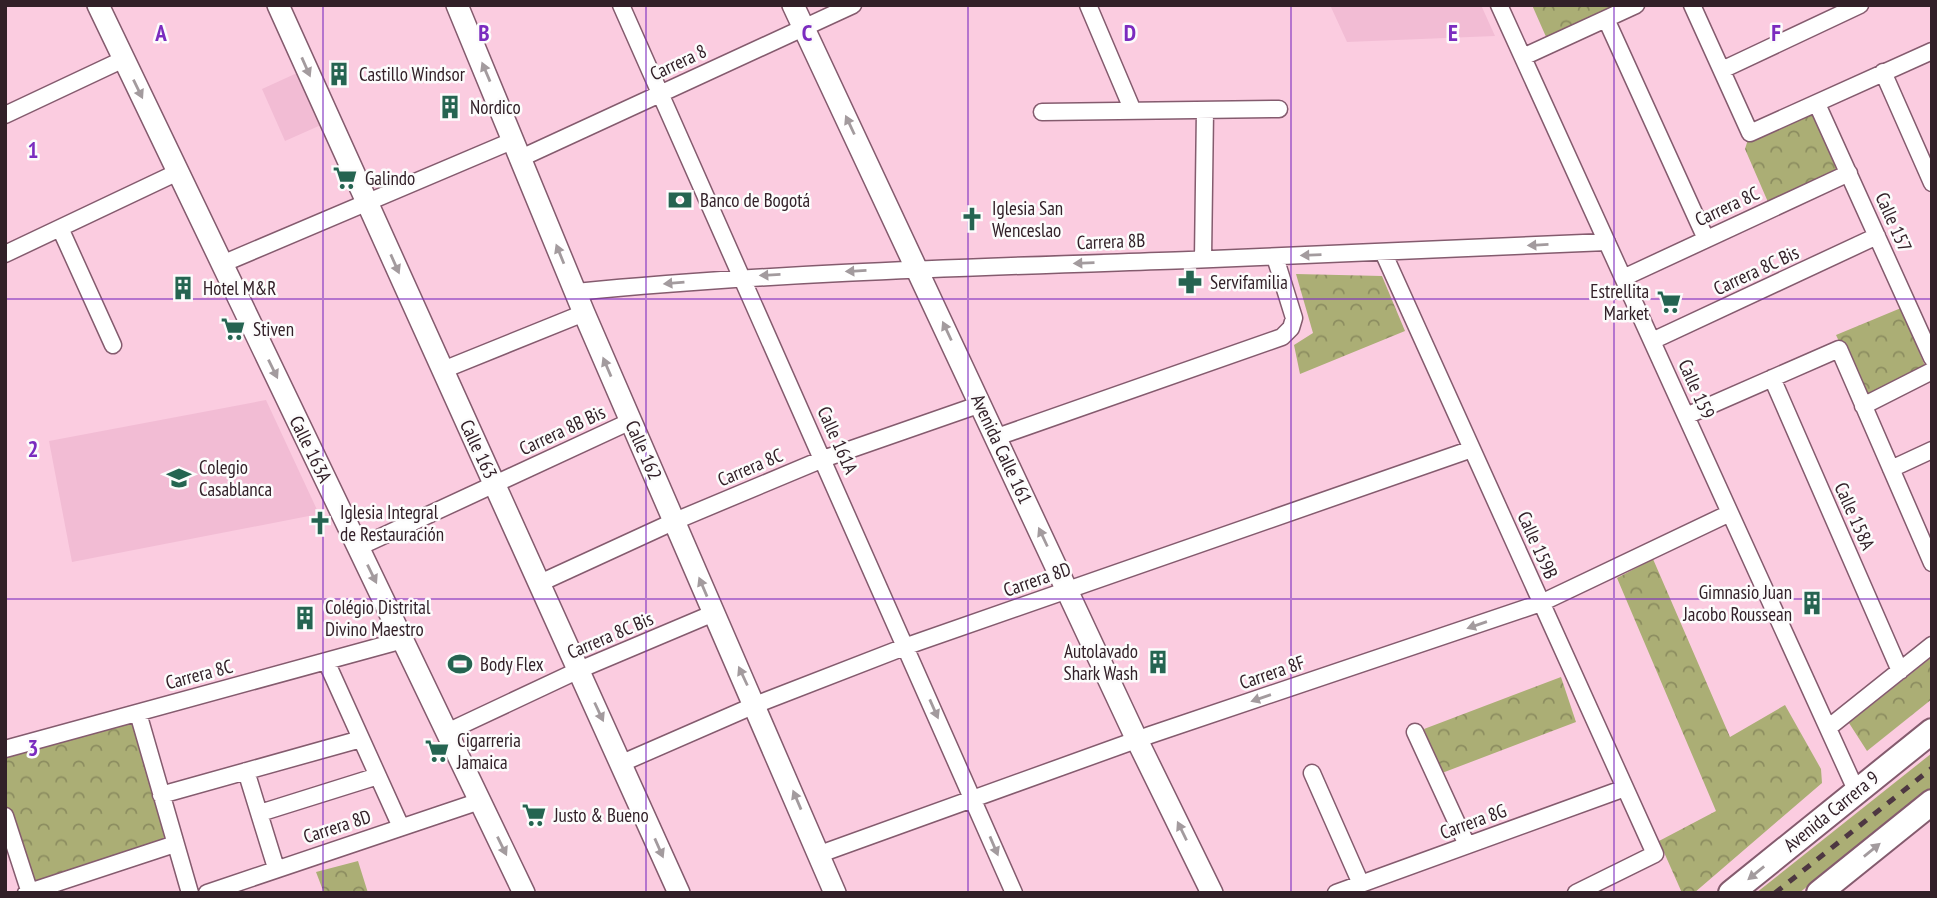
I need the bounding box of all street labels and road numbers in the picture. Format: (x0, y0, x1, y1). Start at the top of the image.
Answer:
street label: Carrera 8 (646, 39, 710, 85)
street label: Carrera 8C (1691, 181, 1763, 231)
street label: Calle 157 (1870, 189, 1918, 255)
street label: Carrera 8B (1076, 228, 1146, 254)
street label: Carrera 8C Bis (1710, 240, 1802, 300)
street label: Calle 159 (1673, 356, 1721, 422)
street label: Avenida Calle 161 (966, 390, 1038, 508)
street label: Carrera 8B Bis (515, 400, 609, 460)
street label: Calle 161A (813, 402, 863, 478)
street label: Calle 163A (285, 412, 337, 486)
street label: Calle 163 (455, 416, 503, 482)
street label: Calle 162 (620, 417, 668, 483)
street label: Carrera 8C (714, 442, 786, 491)
street label: Calle 158A (1830, 478, 1880, 554)
street label: Calle 159B (1513, 508, 1563, 583)
street label: Carrera 8D (1000, 556, 1074, 602)
street label: Carrera 8C Bis (563, 606, 657, 664)
street label: Carrera 8F (1236, 650, 1308, 694)
street label: Carrera 8C (163, 653, 235, 694)
street label: Avenida Carrera 9 (1779, 765, 1883, 857)
street label: Carrera 8G (1436, 798, 1510, 844)
street label: Carrera 8D (300, 804, 374, 848)

